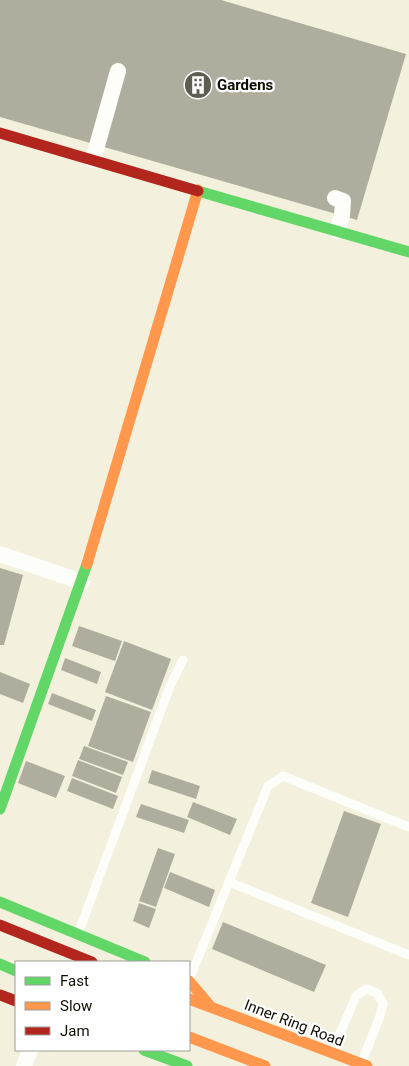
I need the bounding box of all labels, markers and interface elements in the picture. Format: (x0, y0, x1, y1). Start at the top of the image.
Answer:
building icon: Gardens (183, 70, 213, 100)
place label: Gardens (217, 76, 274, 94)
legend (15, 961, 190, 1051)
text: Fast (60, 972, 89, 990)
street label: Inner Ring Road (242, 996, 346, 1050)
text: Slow (60, 997, 92, 1015)
text: Jam (60, 1022, 90, 1040)

